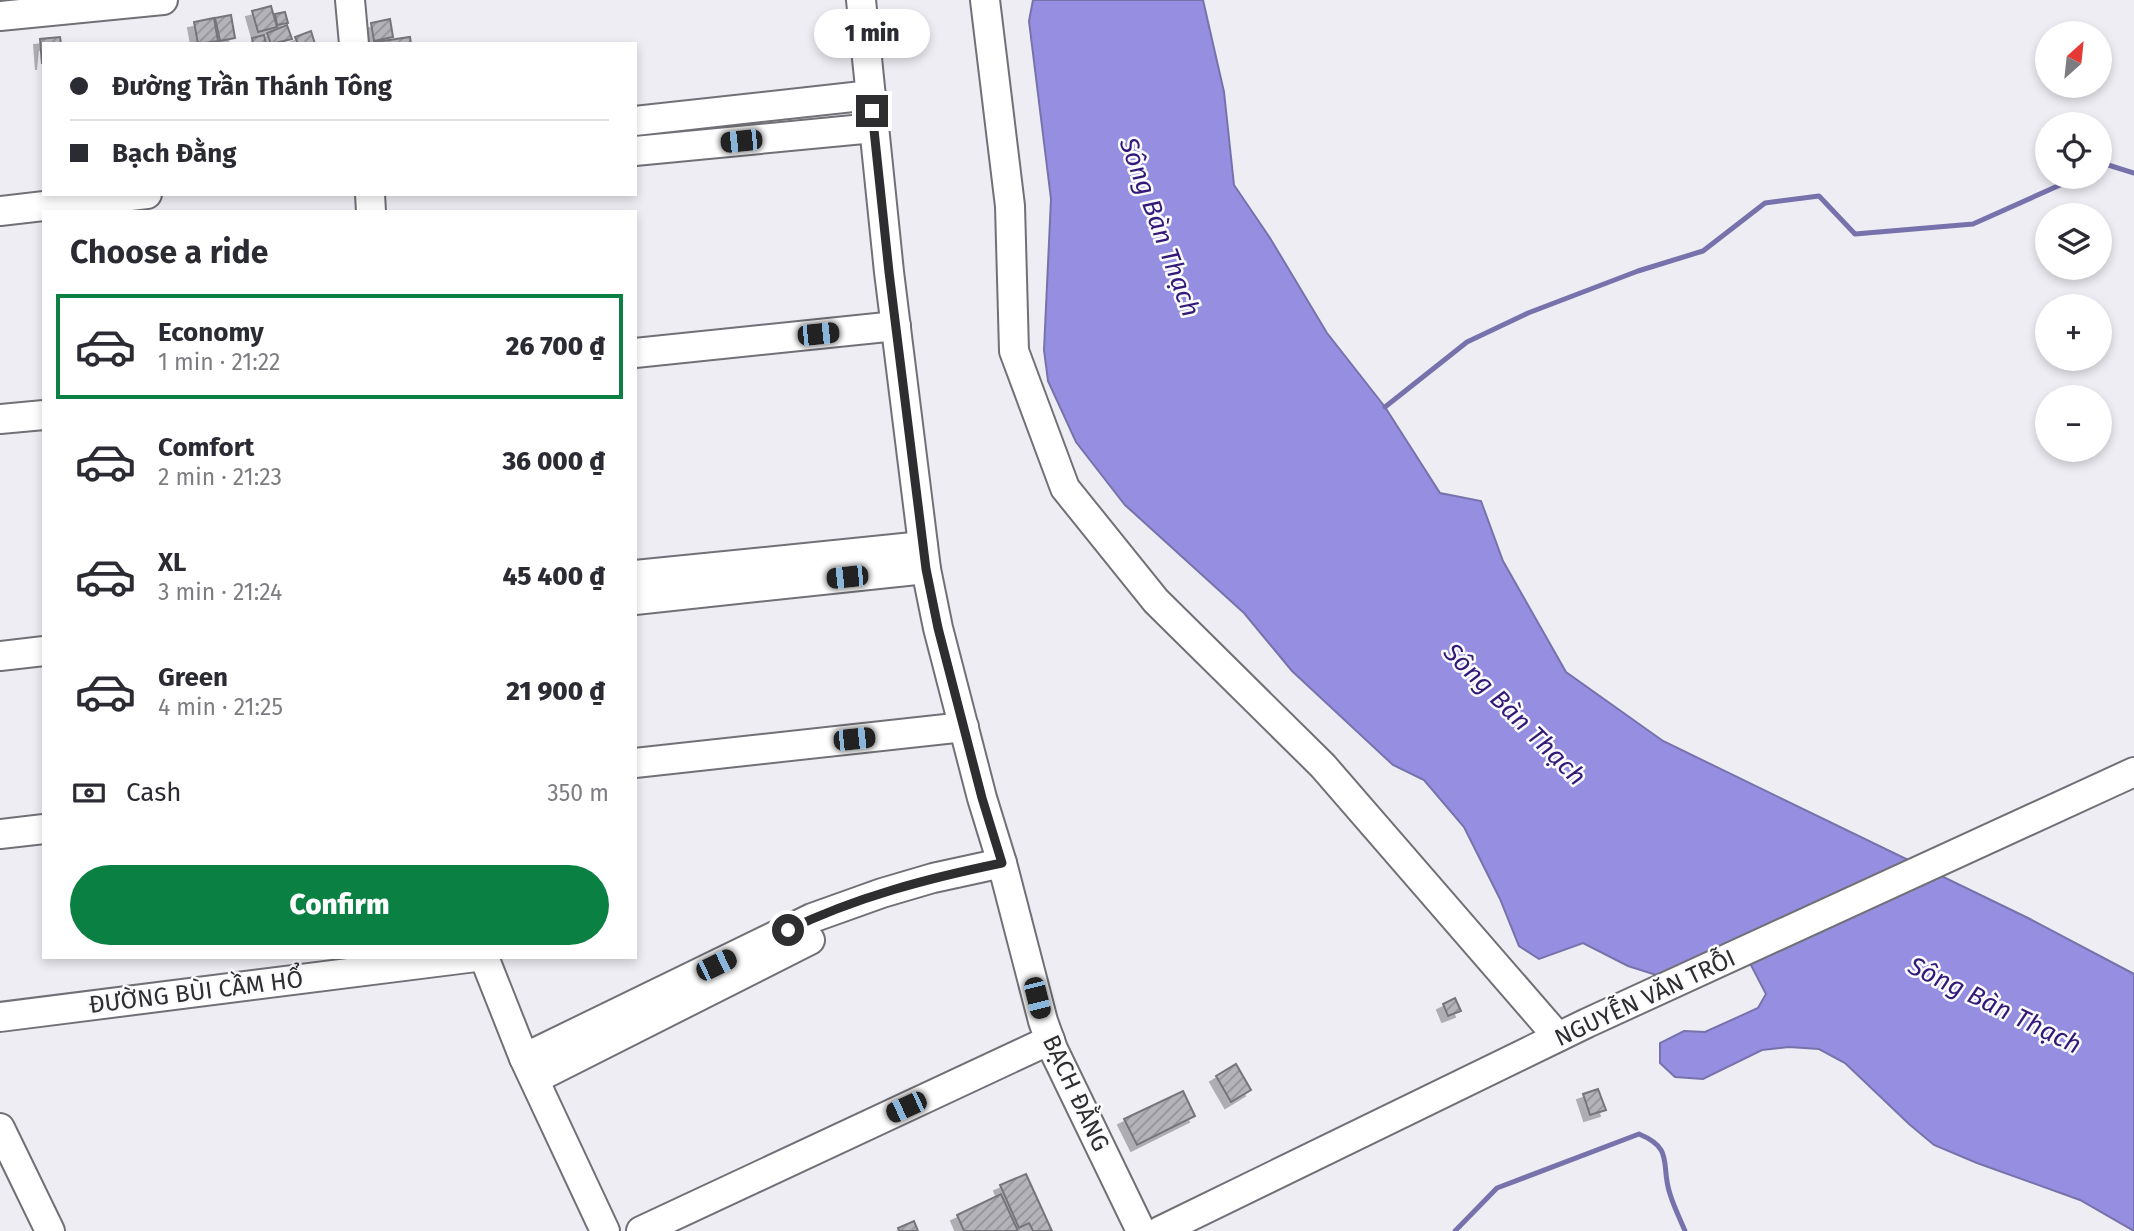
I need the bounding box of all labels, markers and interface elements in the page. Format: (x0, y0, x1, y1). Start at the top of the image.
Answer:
callout: 1 min (814, 10, 930, 58)
text: 1 min (844, 19, 900, 47)
north arrow (2035, 21, 2112, 98)
map controls (2035, 21, 2112, 462)
text: Đường Trần Thánh Tông (112, 71, 392, 102)
route end (856, 95, 888, 127)
button: locate (2035, 112, 2112, 189)
car (720, 128, 763, 154)
water label: Sông Bàn Thạch (1112, 132, 1206, 321)
text: Bạch Đằng (112, 138, 237, 169)
button: layers (2035, 203, 2112, 280)
text: Choose a ride (70, 233, 268, 271)
button: + (2035, 294, 2112, 371)
icon: car (74, 315, 137, 378)
text: Economy (158, 317, 264, 348)
car (797, 321, 840, 347)
text: 26 700 ₫ (506, 331, 605, 362)
text: 1 min · 21:22 (158, 348, 281, 376)
button: − (2035, 385, 2112, 462)
icon: car (74, 430, 137, 493)
text: Comfort (158, 432, 254, 463)
text: 36 000 ₫ (502, 446, 605, 477)
text: 2 min · 21:23 (158, 463, 282, 491)
icon: car (74, 545, 137, 608)
text: XL (158, 547, 186, 578)
text: 45 400 ₫ (503, 561, 605, 592)
car (826, 564, 869, 590)
text: 3 min · 21:24 (158, 578, 282, 606)
water label: Sông Bàn Thạch (1436, 636, 1592, 792)
icon: car (74, 660, 137, 723)
text: Green (158, 662, 228, 693)
text: 21 900 ₫ (506, 676, 605, 707)
text: 4 min · 21:25 (158, 693, 283, 721)
car (833, 726, 876, 752)
icon: cash (70, 774, 108, 812)
text: Cash (126, 777, 182, 808)
text: 350 m (547, 779, 609, 807)
button: Confirm (70, 865, 609, 945)
route start (772, 914, 804, 946)
street label: NGUYỄN VĂN TRỖI (1549, 941, 1740, 1052)
car (693, 946, 740, 984)
water label: Sông Bàn Thạch (1902, 950, 2086, 1061)
street label: ĐƯỜNG BÙI CẦM HỔ (87, 961, 305, 1019)
car (1022, 975, 1053, 1021)
street label: BẠCH ĐẰNG (1037, 1029, 1119, 1156)
car (883, 1089, 930, 1125)

